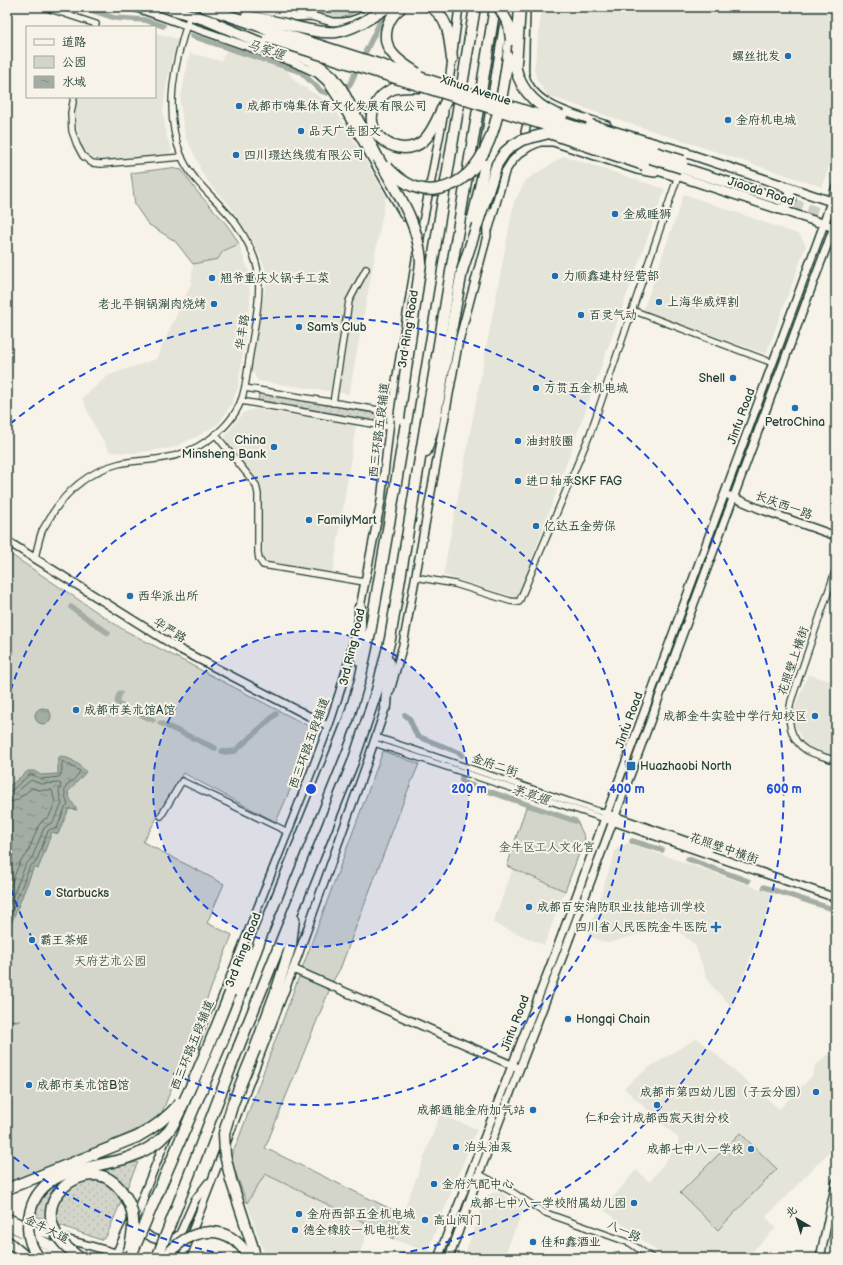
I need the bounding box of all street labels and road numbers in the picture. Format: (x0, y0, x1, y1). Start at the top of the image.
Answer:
street label: Xihua Avenue (438, 72, 513, 109)
street label: Jiaoda Road (726, 174, 796, 209)
street label: 3rd Ring Road (395, 289, 422, 369)
street label: 华丰路 (232, 313, 253, 351)
street label: 西三环路五段辅道 (366, 381, 393, 479)
street label: Jinfu Road (724, 386, 759, 446)
street label: 长庆西一路 (753, 488, 815, 523)
street label: 3rd Ring Road (336, 607, 369, 687)
street label: 华严路 (150, 615, 189, 646)
street label: 花照壁上横街 (775, 625, 812, 698)
street label: Jinfu Road (612, 690, 647, 750)
street label: 西三环路五段辅道 (286, 695, 333, 791)
street label: 金府二街 (470, 751, 520, 780)
street label: 花照壁中横街 (687, 830, 760, 867)
street label: 3rd Ring Road (222, 911, 265, 990)
street label: Jinfu Road (498, 993, 533, 1053)
street label: 西三环路五段辅道 (168, 998, 217, 1093)
street label: 金牛大道 (22, 1212, 72, 1247)
street label: 八一路 (604, 1217, 643, 1246)

